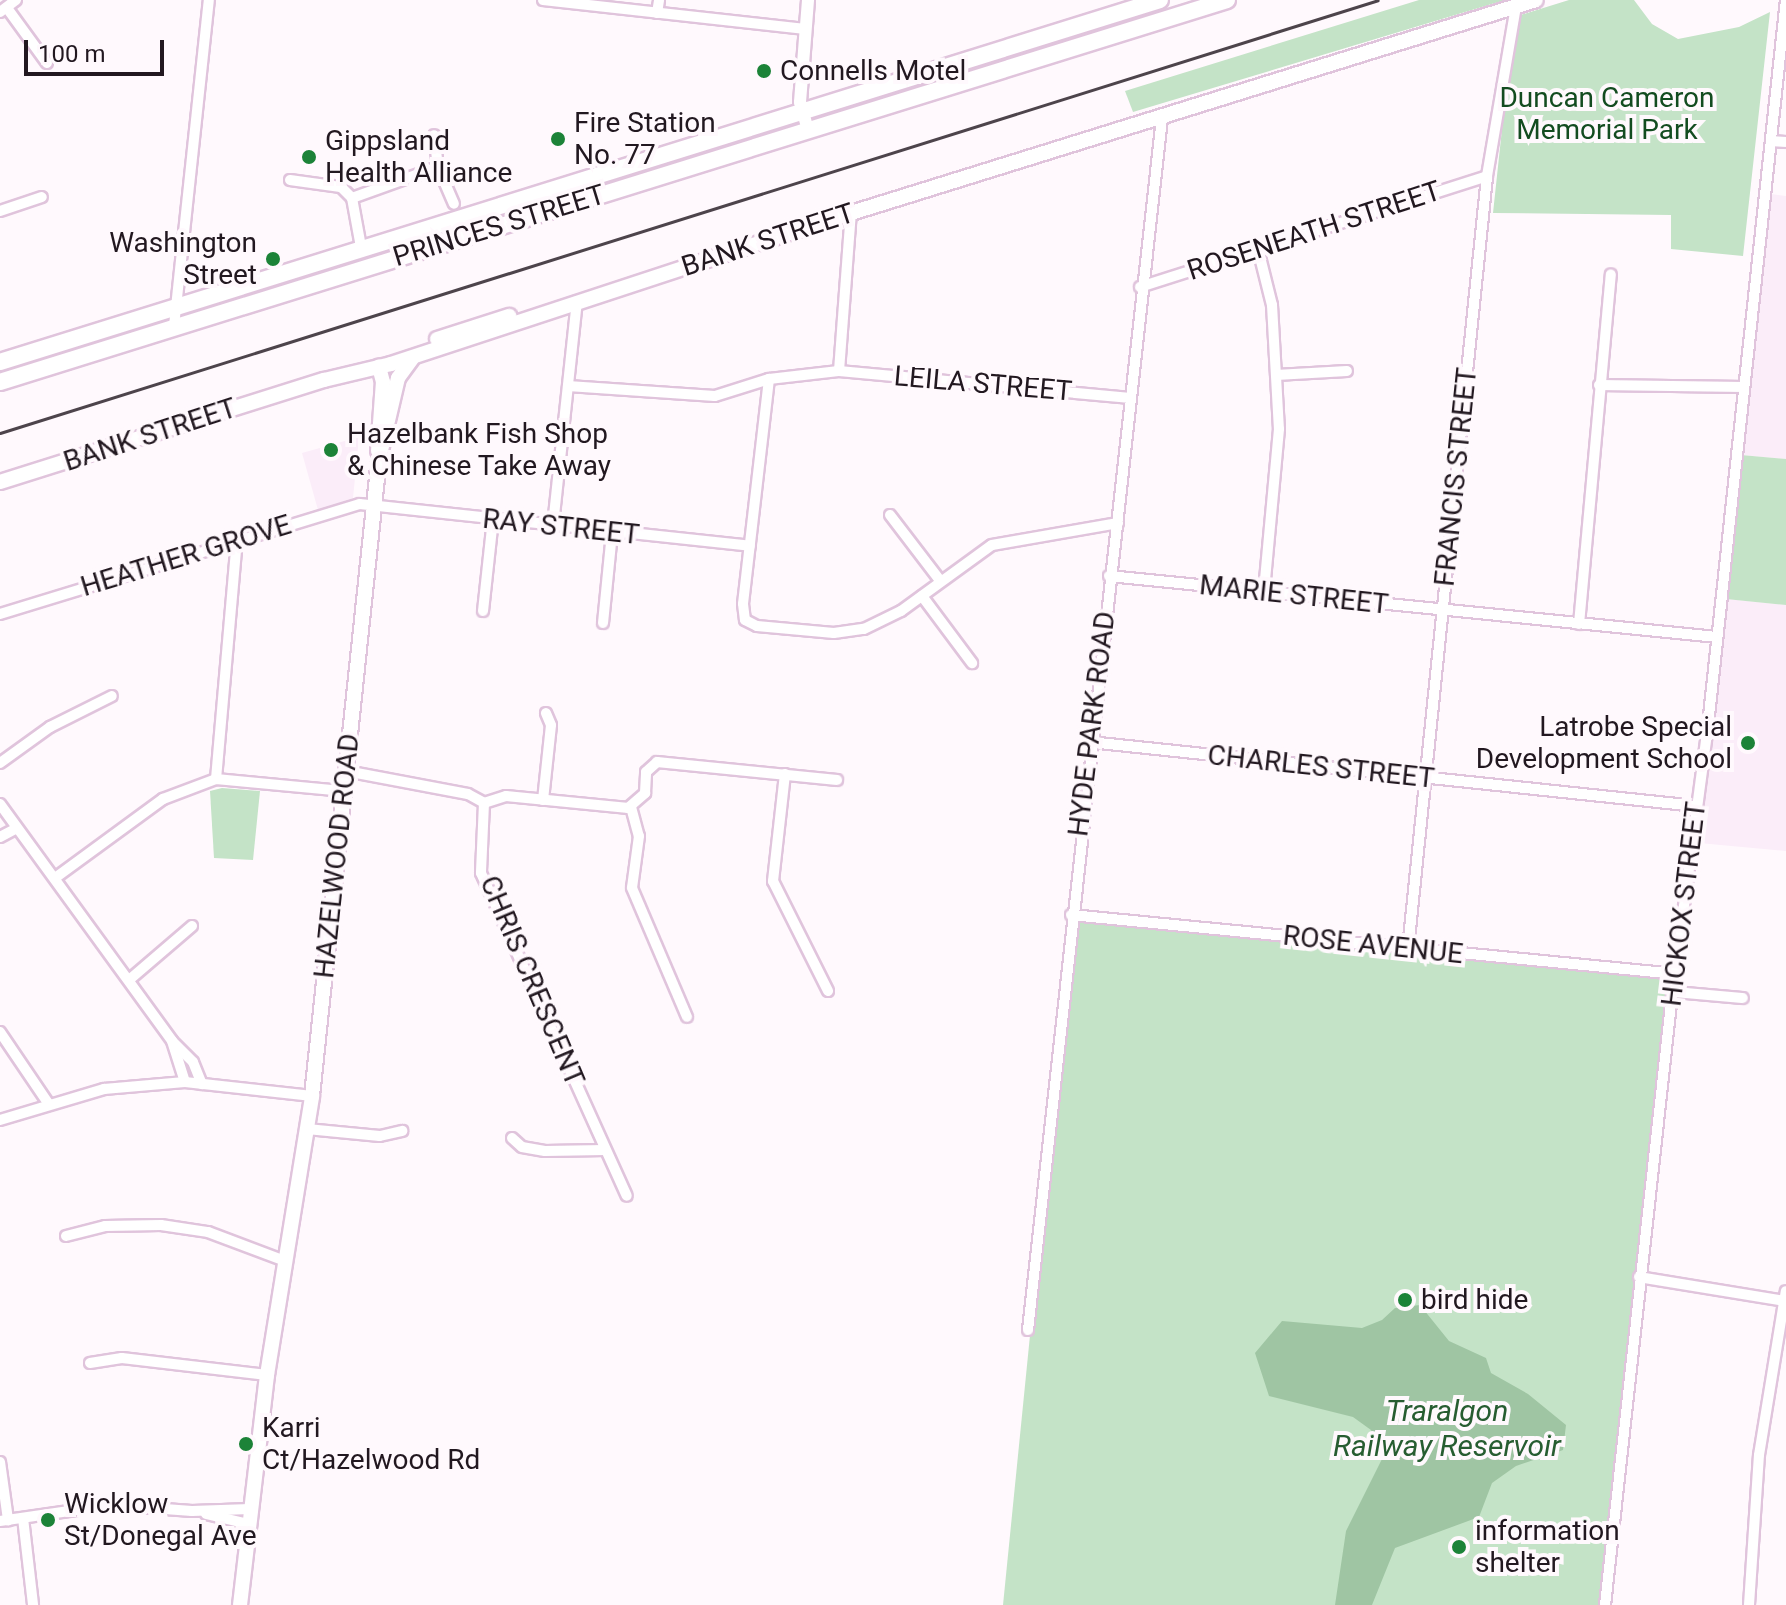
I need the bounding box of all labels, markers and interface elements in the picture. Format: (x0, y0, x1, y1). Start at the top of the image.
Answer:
scale bar (28, 24, 168, 74)
text: 100 m (38, 40, 105, 68)
place label: Connells Motel (780, 54, 966, 88)
marker: Connells Motel (755, 62, 773, 80)
park label: Duncan Cameron Memorial Park (1499, 81, 1715, 147)
place label: Fire Station No. 77 (574, 106, 716, 172)
place label: Gippsland Health Alliance (325, 124, 512, 190)
marker: Fire Station No. 77 (549, 130, 567, 148)
marker: Gippsland Health Alliance (300, 148, 318, 166)
street label: ROSENEATH STREET (1183, 174, 1445, 288)
street label: PRINCES STREET (389, 178, 609, 274)
street label: BANK STREET (677, 196, 859, 284)
place label: Washington Street (109, 226, 257, 292)
marker: Washington Street (264, 250, 282, 268)
street label: LEILA STREET (893, 359, 1073, 409)
street label: FRANCIS STREET (1428, 366, 1484, 588)
street label: BANK STREET (59, 391, 241, 479)
place label: Hazelbank Fish Shop & Chinese Take Away (347, 417, 612, 483)
marker: Hazelbank Fish Shop & Chinese Take Away (322, 441, 340, 459)
street label: RAY STREET (481, 502, 641, 552)
street label: HEATHER GROVE (77, 508, 295, 604)
street label: MARIE STREET (1198, 568, 1390, 622)
street label: HYDE PARK ROAD (1062, 610, 1122, 838)
place label: Latrobe Special Development School (1476, 710, 1732, 776)
street label: HAZELWOOD ROAD (307, 732, 367, 980)
marker: Latrobe Special Development School (1739, 734, 1757, 752)
street label: CHARLES STREET (1206, 738, 1436, 796)
street label: HICKOX STREET (1655, 800, 1713, 1008)
street label: CHRIS CRESCENT (473, 871, 591, 1091)
street label: ROSE AVENUE (1281, 919, 1465, 971)
place label: bird hide (1421, 1283, 1528, 1317)
marker: bird hide (1396, 1291, 1414, 1309)
water label: Traralgon Railway Reservoir (1333, 1393, 1561, 1464)
place label: Karri Ct/Hazelwood Rd (262, 1411, 480, 1477)
marker: Karri Ct/Hazelwood Rd (237, 1435, 255, 1453)
place label: Wicklow St/Donegal Ave (64, 1487, 257, 1553)
marker: Wicklow St/Donegal Ave (39, 1511, 57, 1529)
place label: information shelter (1475, 1514, 1620, 1580)
marker: information shelter (1450, 1538, 1468, 1556)

